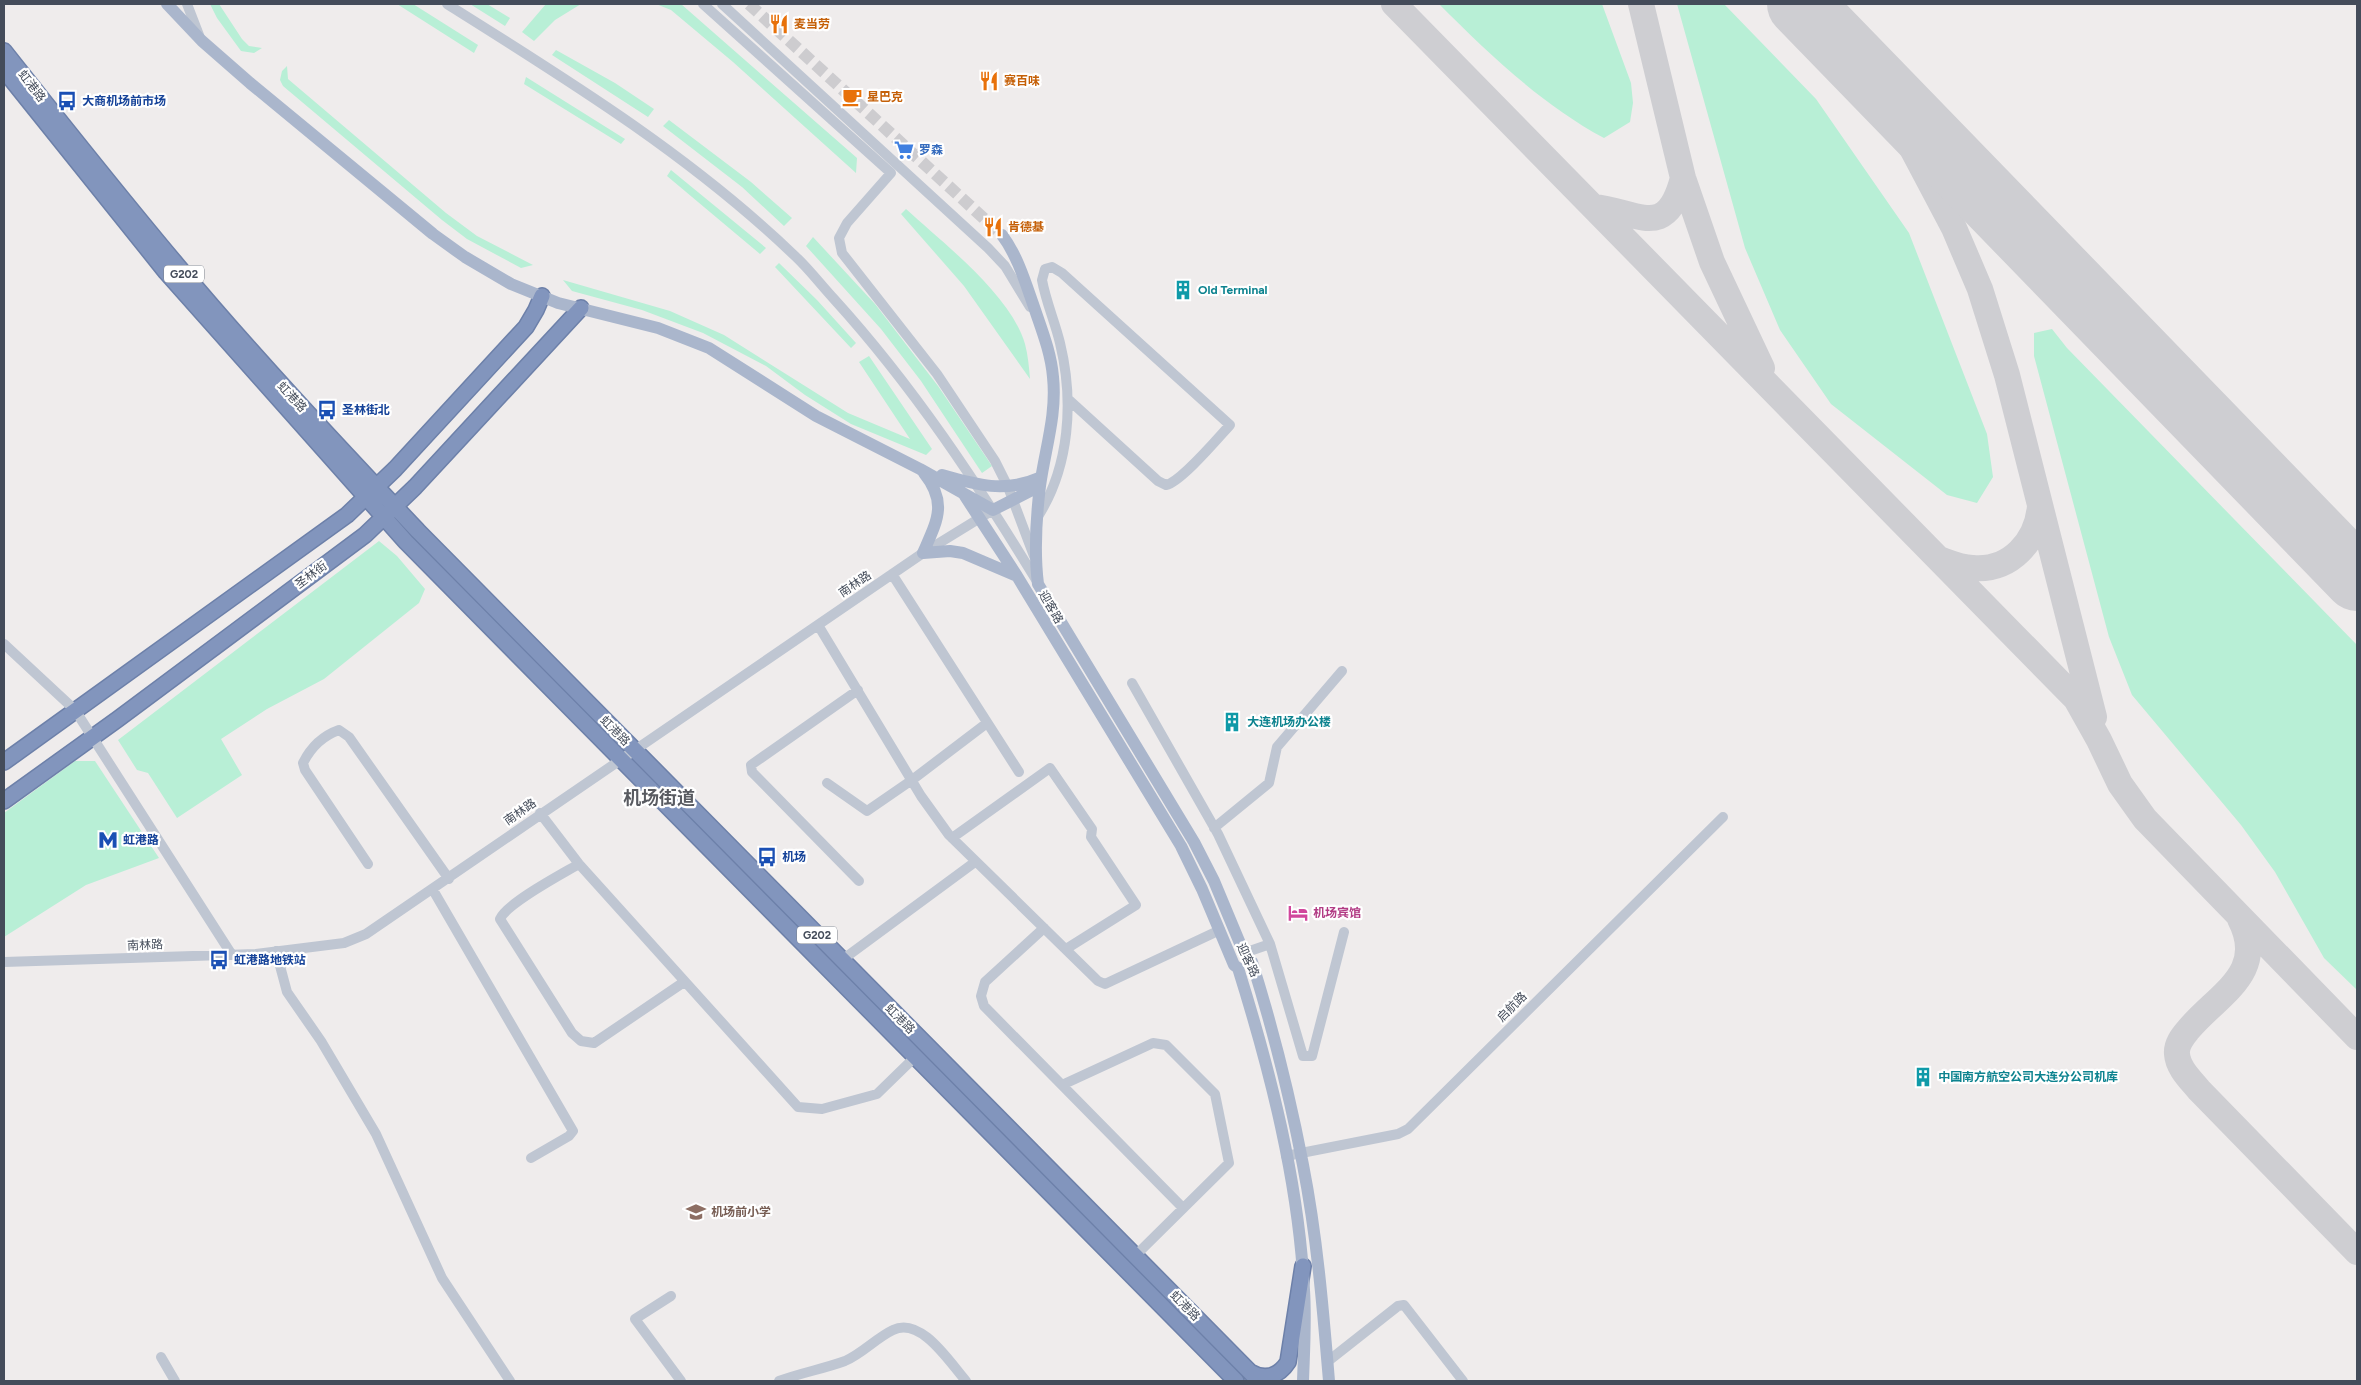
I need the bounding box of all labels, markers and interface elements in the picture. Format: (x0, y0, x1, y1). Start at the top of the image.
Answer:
restaurant icon: 麦当劳 (768, 13, 790, 35)
place label: 麦当劳 (794, 17, 830, 31)
street label: 虹港路 (15, 68, 49, 104)
restaurant icon: 赛百味 (978, 70, 1000, 92)
place label: 赛百味 (1004, 74, 1040, 88)
cafe icon: 星巴克 (841, 86, 863, 108)
bus stop icon: 大商机场前市场 (56, 90, 78, 112)
place label: 星巴克 (867, 90, 903, 104)
place label: 大商机场前市场 (82, 94, 166, 108)
supermarket icon: 罗森 (893, 139, 915, 161)
place label: 罗森 (919, 143, 943, 157)
restaurant icon: 肯德基 (982, 216, 1004, 238)
place label: 肯德基 (1008, 220, 1044, 234)
road number: G202 (164, 266, 204, 282)
building icon: Old Terminal (1172, 279, 1194, 301)
place label: Old Terminal (1198, 283, 1268, 297)
street label: 虹港路 (275, 379, 309, 415)
bus stop icon: 圣林街北 (316, 399, 338, 421)
place label: 圣林街北 (342, 403, 390, 417)
street label: 圣林街 (292, 559, 330, 591)
street label: 南林路 (836, 568, 874, 600)
street label: 迎客路 (1036, 588, 1066, 626)
building icon: 大连机场办公楼 (1221, 711, 1243, 733)
street label: 虹港路 (597, 713, 633, 749)
place label: 大连机场办公楼 (1247, 715, 1331, 729)
district label: 机场街道 (623, 787, 695, 809)
street label: 南林路 (501, 796, 539, 828)
metro station icon: 虹港路 (97, 829, 119, 851)
place label: 虹港路 (123, 833, 159, 847)
bus stop icon: 机场 (756, 846, 778, 868)
place label: 机场 (782, 850, 806, 864)
hotel icon: 机场宾馆 (1287, 902, 1309, 924)
place label: 机场宾馆 (1313, 906, 1361, 920)
road number: G202 (797, 926, 837, 944)
street label: 南林路 (127, 937, 163, 953)
street label: 迎客路 (1234, 941, 1262, 979)
bus stop icon: 虹港路地铁站 (208, 949, 230, 971)
place label: 虹港路地铁站 (234, 953, 306, 967)
street label: 启航路 (1494, 989, 1530, 1025)
street label: 虹港路 (882, 1001, 918, 1037)
building icon: 中国南方航空公司大连分公司机库 (1912, 1066, 1934, 1088)
place label: 中国南方航空公司大连分公司机库 (1938, 1070, 2118, 1084)
school or university icon: 机场前小学 (685, 1201, 707, 1223)
place label: 机场前小学 (711, 1205, 771, 1219)
street label: 虹港路 (1167, 1288, 1203, 1324)

